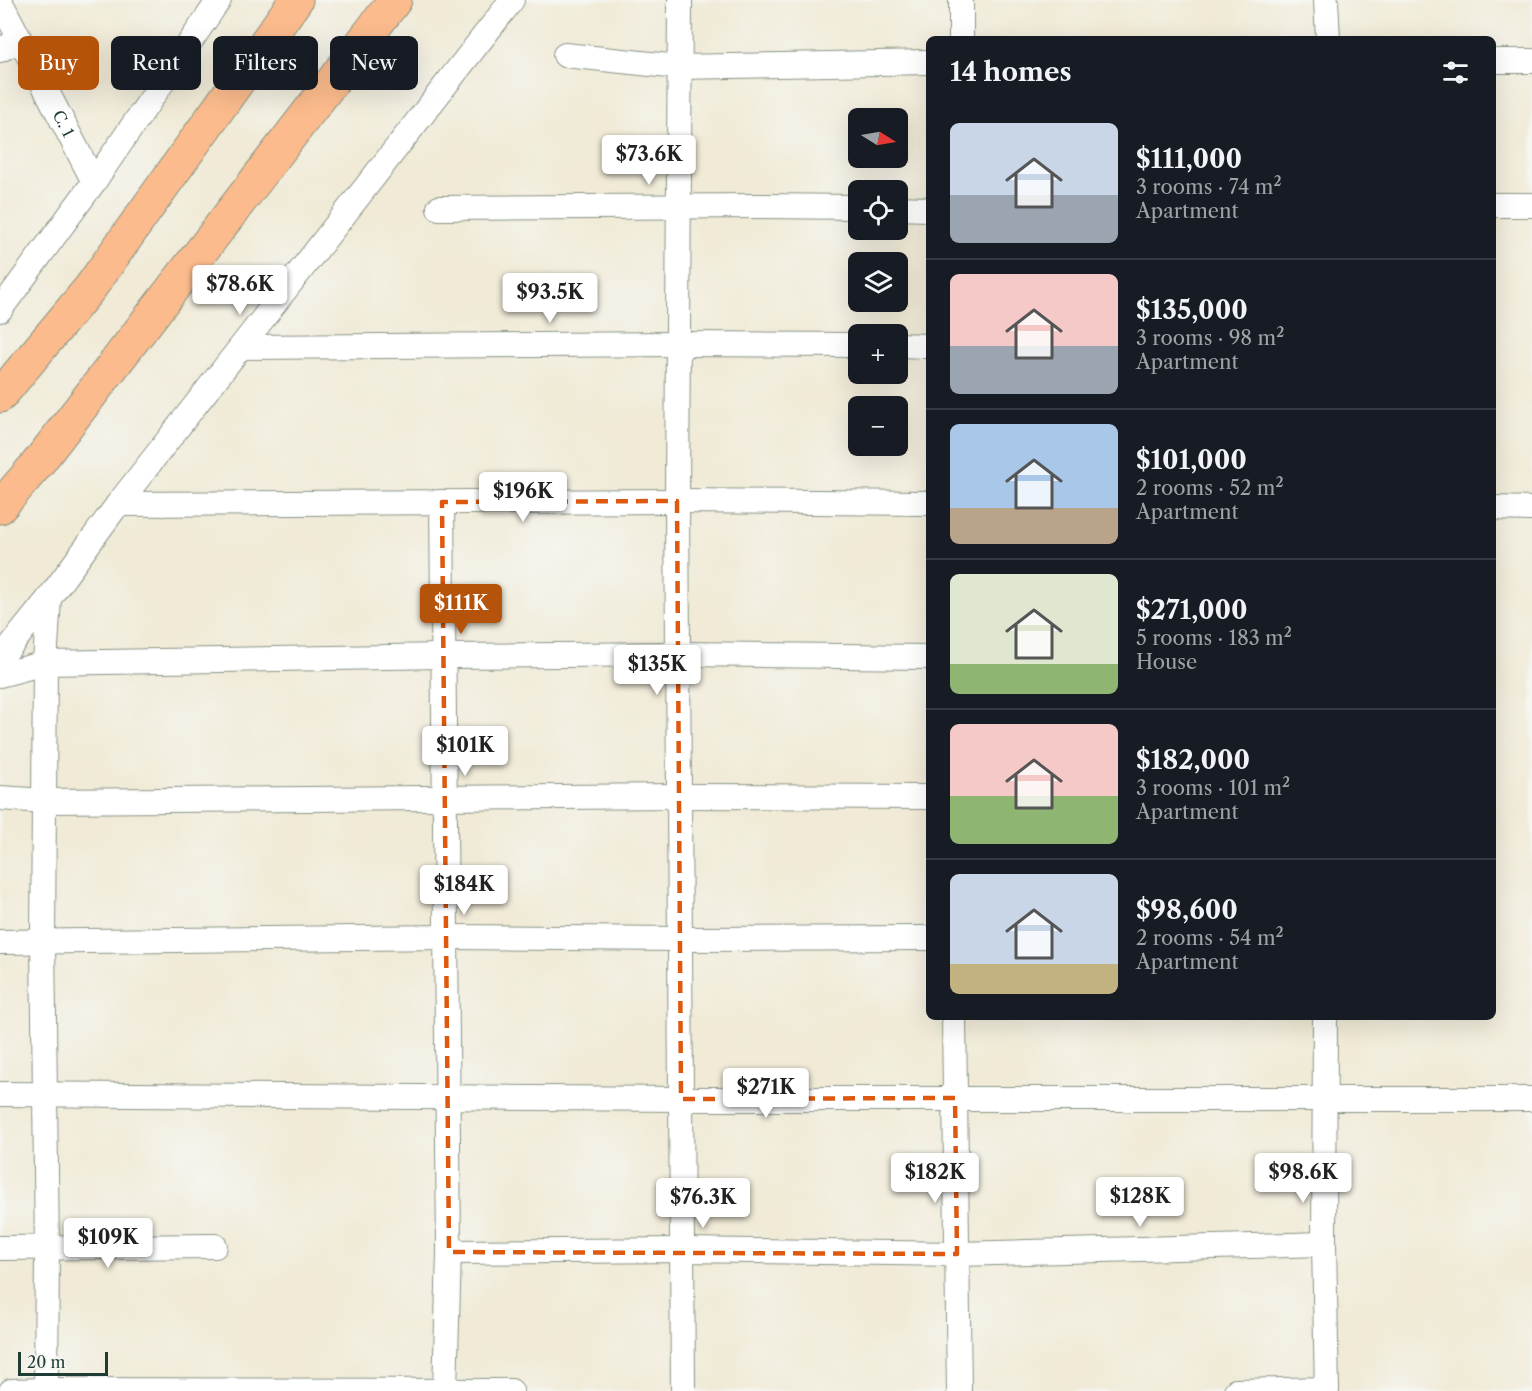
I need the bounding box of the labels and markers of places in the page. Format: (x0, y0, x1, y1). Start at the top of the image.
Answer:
pin: $73.6K (600, 135, 698, 186)
pin: $78.6K (191, 265, 289, 316)
pin: $93.5K (501, 273, 599, 324)
pin: $196K (481, 472, 565, 523)
pin: $111K (419, 584, 503, 635)
pin: $135K (615, 645, 699, 696)
pin: $101K (423, 726, 507, 777)
pin: $184K (422, 865, 506, 916)
pin: $271K (724, 1068, 808, 1119)
pin: $182K (893, 1153, 977, 1204)
pin: $98.6K (1254, 1153, 1352, 1204)
pin: $128K (1098, 1177, 1182, 1228)
pin: $76.3K (654, 1178, 752, 1229)
pin: $109K (66, 1218, 150, 1269)

